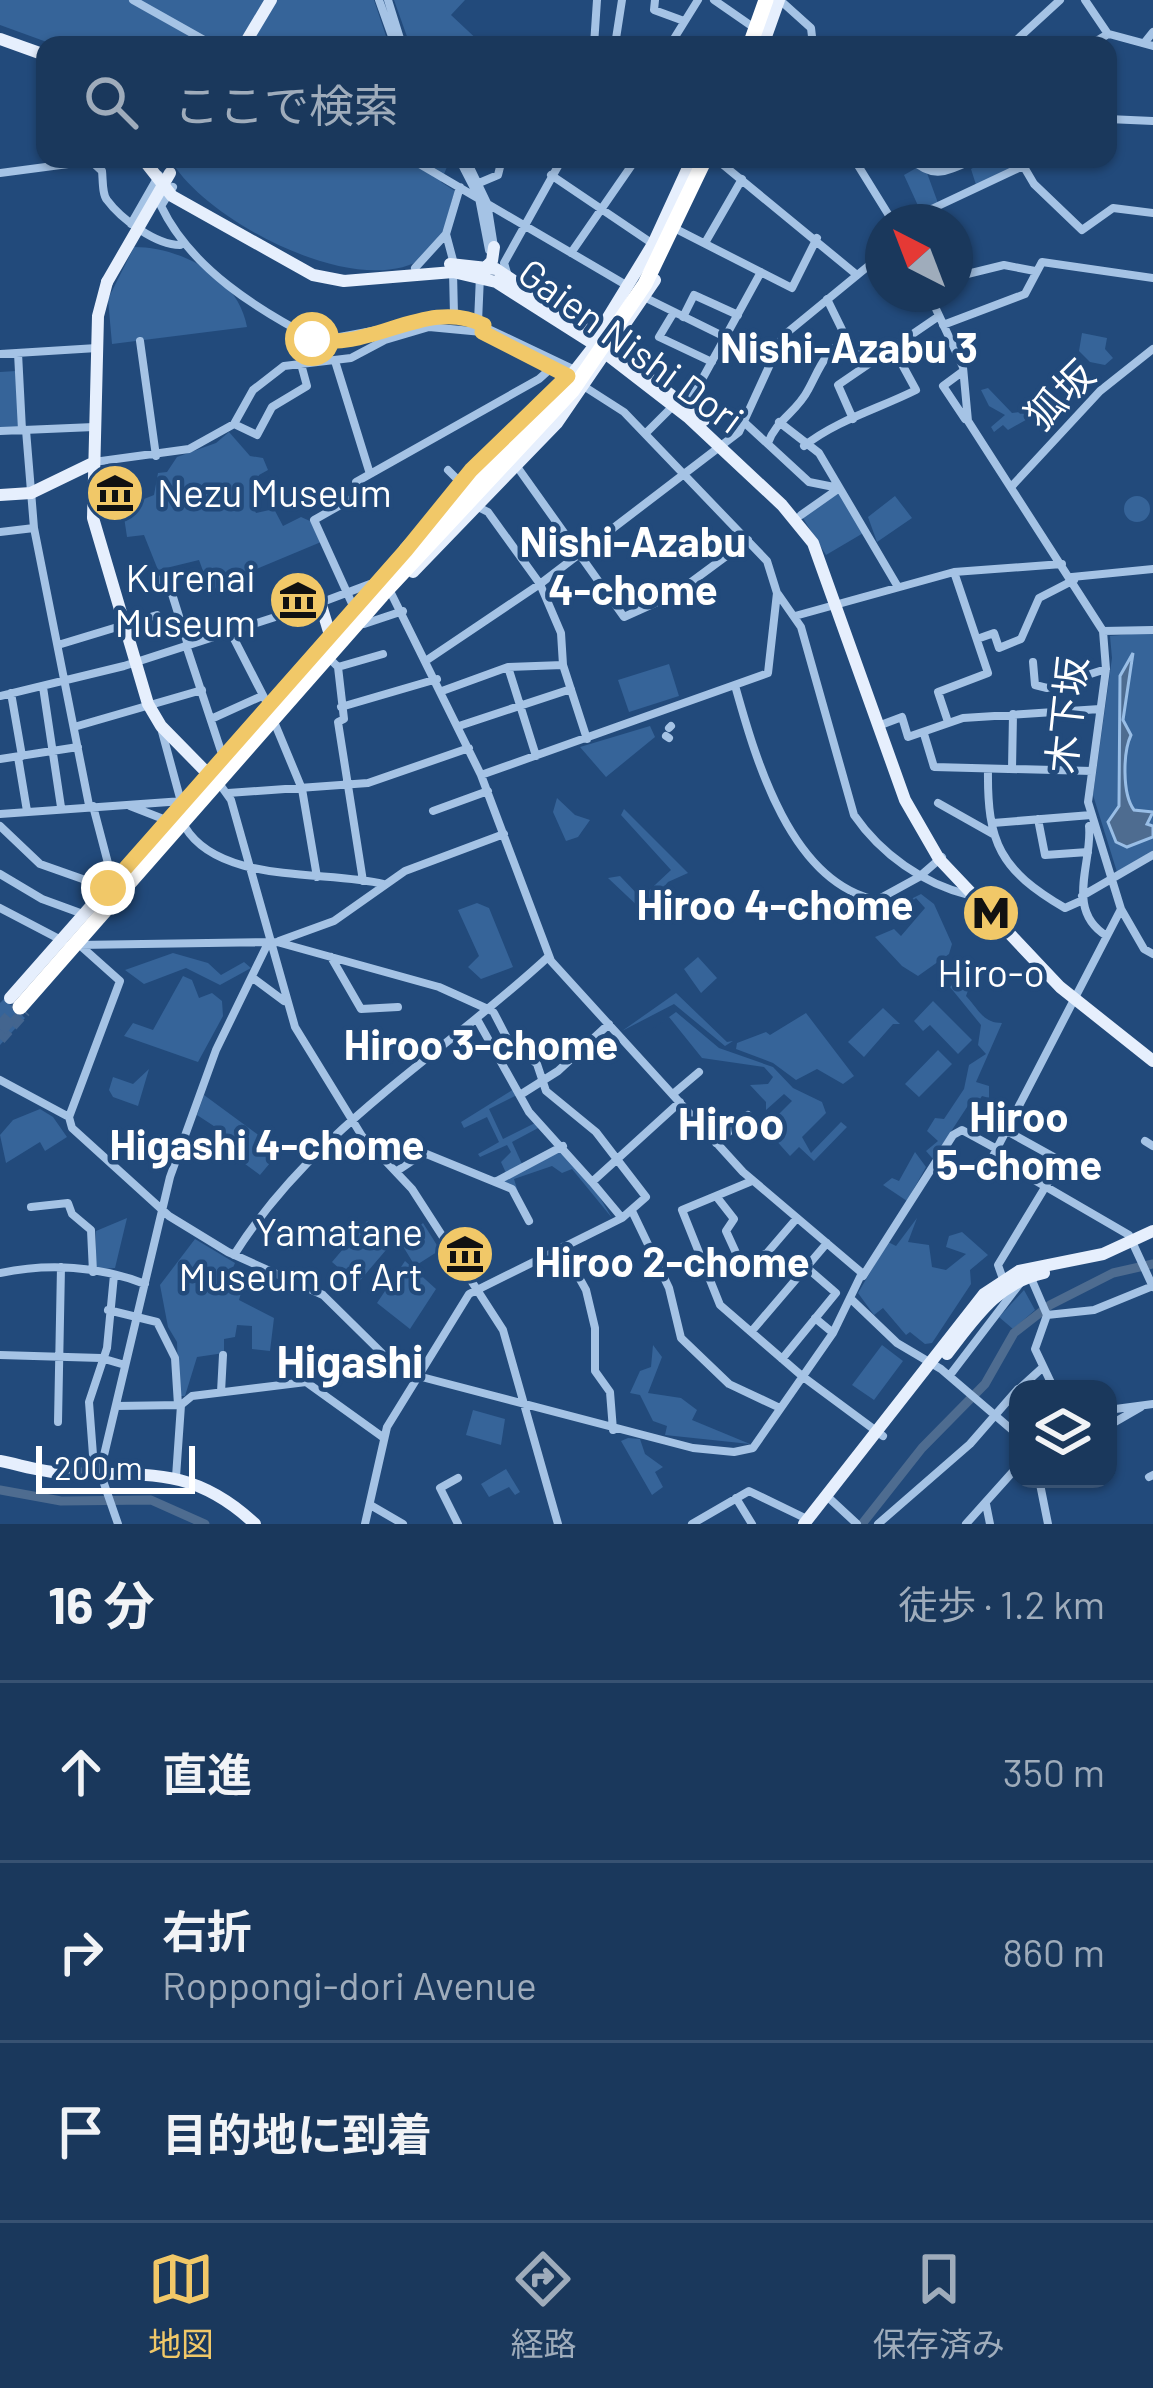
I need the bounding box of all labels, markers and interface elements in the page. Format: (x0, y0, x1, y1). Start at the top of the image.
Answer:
search box (36, 36, 1117, 168)
icon: search (78, 69, 144, 135)
text: ここで検索 (174, 77, 399, 131)
north arrow (865, 204, 973, 312)
street label: Gaien Nishi Dori (510, 247, 753, 442)
route start (285, 312, 339, 366)
district label: Nishi-Azabu 3 (720, 321, 978, 371)
street label: 狐坂 (1015, 350, 1103, 438)
museum icon: Nezu Museum (84, 462, 146, 524)
place label: Nezu Museum (157, 468, 392, 515)
district label: Nishi-Azabu 4-chome (520, 515, 746, 613)
place label: Kurenai Museum (115, 553, 256, 645)
museum icon: Kurenai Museum (267, 569, 329, 631)
street label: 木下坂 (1036, 654, 1095, 775)
route end (81, 861, 135, 915)
district label: Hiroo 4-chome (636, 878, 914, 928)
metro station icon: Hiro-o (960, 882, 1022, 944)
place label: Hiro-o (937, 948, 1045, 995)
district label: Hiroo 3-chome (344, 1018, 618, 1068)
district label: Hiroo 5-chome (936, 1090, 1102, 1188)
district label: Hiroo (678, 1095, 784, 1149)
district label: Higashi 4-chome (109, 1118, 425, 1169)
place label: Yamatane Museum of Art (178, 1207, 423, 1299)
museum icon: Yamatane Museum of Art (434, 1223, 496, 1285)
district label: Hiroo 2-chome (534, 1235, 810, 1285)
district label: Higashi (276, 1333, 424, 1388)
map controls (1009, 1380, 1117, 1488)
button: layers (1009, 1380, 1117, 1488)
scale bar (36, 1440, 195, 1493)
text: 200 m (54, 1447, 143, 1487)
text: 16 分 (48, 1573, 155, 1634)
text: 徒歩 · 1.2 km (898, 1580, 1105, 1627)
icon: ahead (48, 1739, 114, 1805)
text: 直進 (162, 1746, 252, 1800)
text: 350 m (1003, 1748, 1105, 1795)
text: 右折 (162, 1903, 252, 1957)
icon: right (48, 1919, 114, 1985)
text: 860 m (1003, 1928, 1105, 1975)
text: Roppongi-dori Avenue (162, 1961, 537, 2008)
icon: arrive (48, 2099, 114, 2165)
text: 目的地に到着 (162, 2106, 432, 2160)
tab: 地図 (148, 2246, 214, 2366)
tab: 経路 (510, 2246, 576, 2366)
tab: 保存済み (873, 2246, 1005, 2366)

